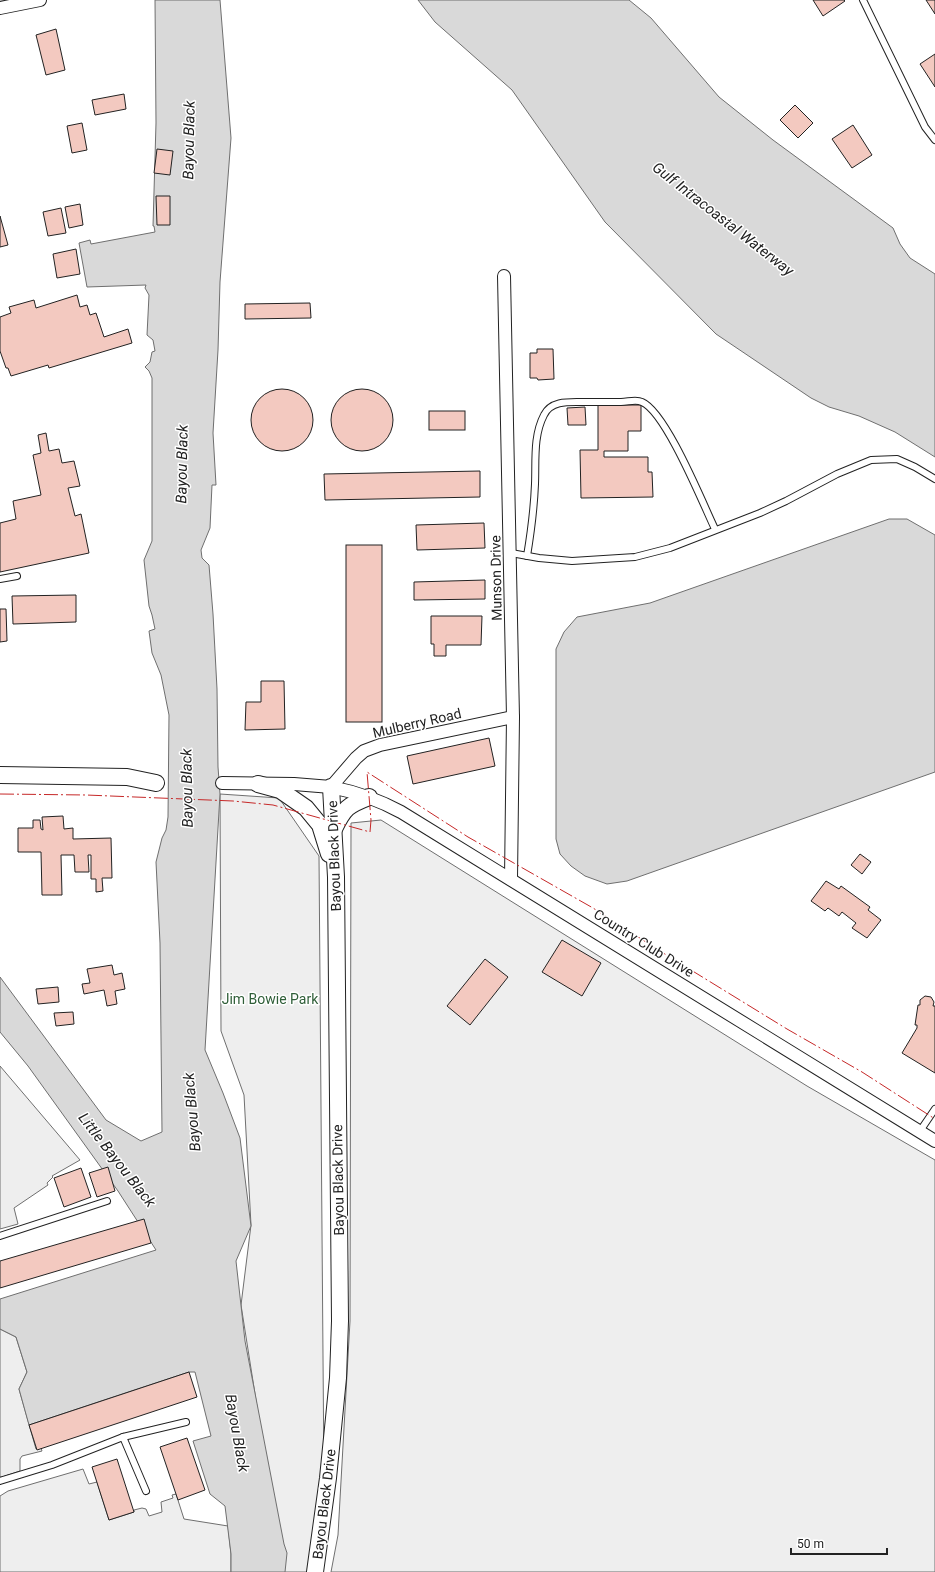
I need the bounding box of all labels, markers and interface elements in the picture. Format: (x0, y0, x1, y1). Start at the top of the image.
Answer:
water label: Bayou Black (179, 100, 199, 180)
water label: Gulf Intracoastal Waterway (649, 158, 798, 280)
water label: Bayou Black (172, 424, 192, 504)
street label: Munson Drive (487, 535, 505, 621)
street label: Mulberry Road (371, 705, 463, 741)
water label: Bayou Black (177, 748, 197, 828)
street label: Bayou Black Drive (324, 800, 344, 912)
street label: Country Club Drive (591, 906, 697, 980)
park label: Jim Bowie Park (222, 991, 319, 1007)
water label: Bayou Black (180, 1071, 204, 1152)
water label: Little Bayou Black (75, 1109, 160, 1211)
street label: Bayou Black Drive (329, 1124, 347, 1236)
water label: Bayou Black (221, 1392, 253, 1474)
street label: Bayou Black Drive (309, 1448, 339, 1560)
scale bar (791, 1530, 887, 1556)
text: 50 m (797, 1537, 824, 1551)

